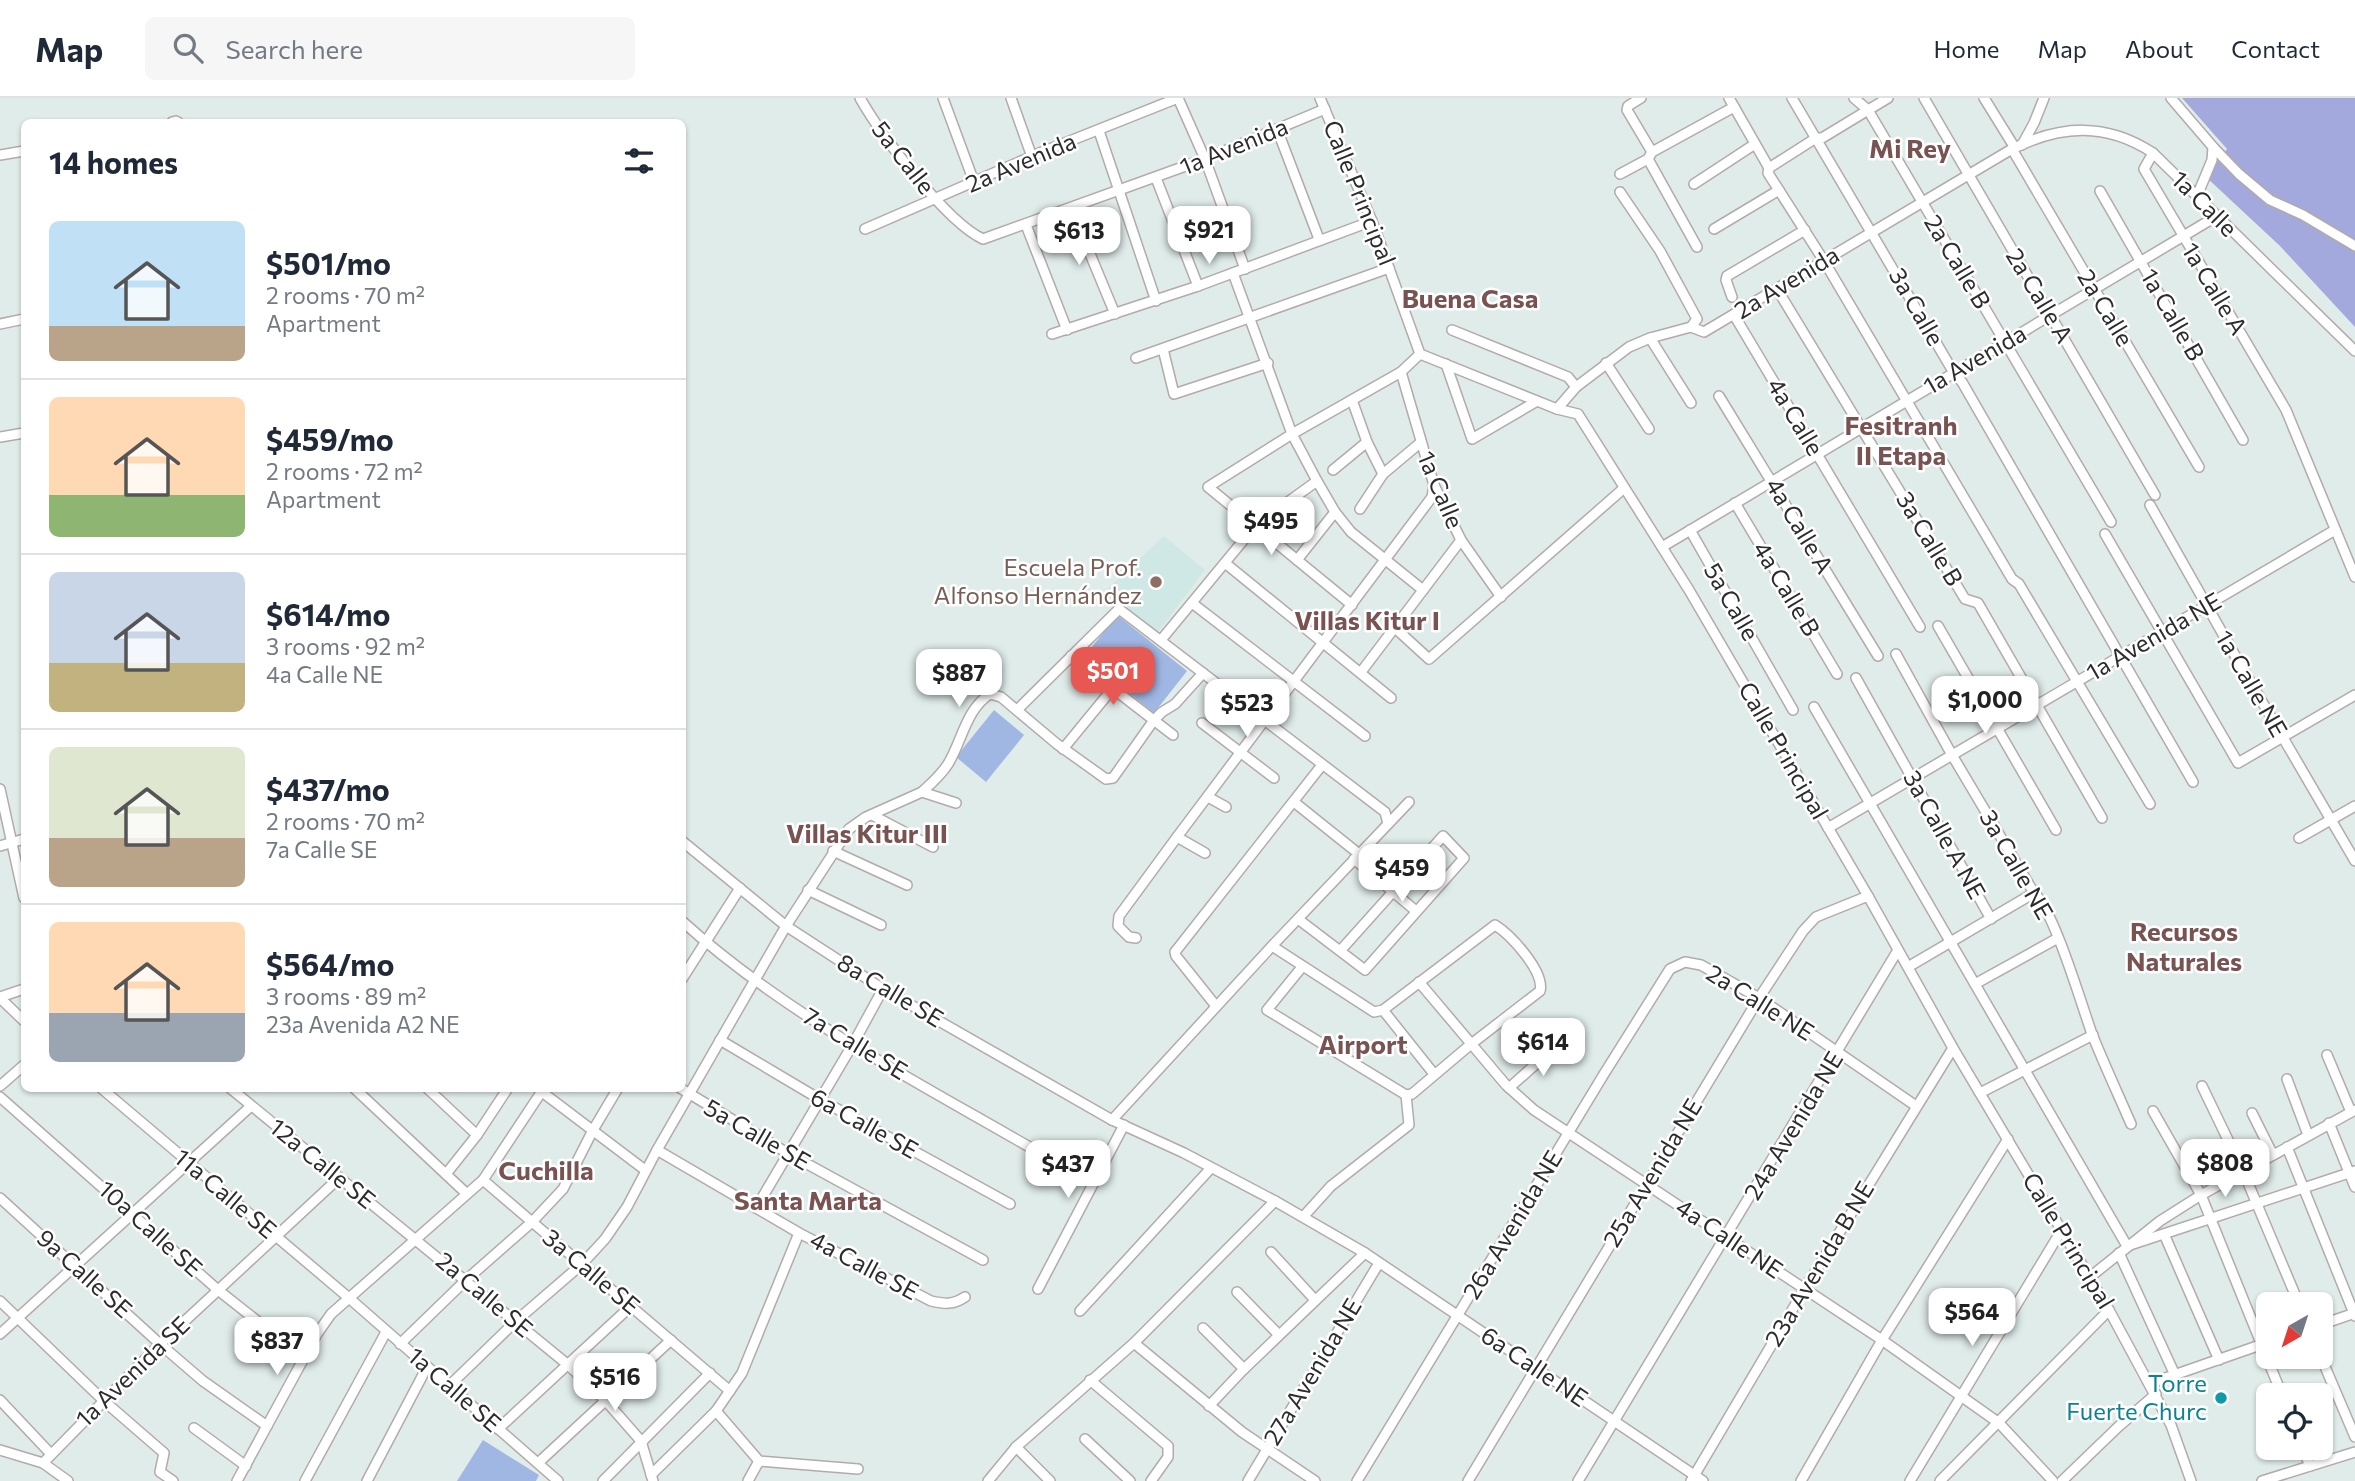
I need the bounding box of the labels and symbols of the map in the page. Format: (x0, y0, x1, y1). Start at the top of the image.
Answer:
street label: 1a Avenida (1175, 111, 1292, 180)
street label: 5a Calle (867, 115, 942, 199)
street label: Calle Principal (1318, 116, 1403, 269)
street label: 2a Avenida (961, 125, 1080, 198)
district label: Mi Rey (1869, 132, 1951, 163)
street label: 1a Calle (2166, 164, 2244, 242)
pin: $921 (1168, 206, 1250, 266)
pin: $613 (1038, 208, 1120, 267)
street label: 2a Calle B (1919, 209, 1998, 313)
street label: 1a Calle A (2176, 237, 2254, 340)
street label: 2a Avenida (1729, 239, 1844, 324)
street label: 2a Calle A (2001, 243, 2080, 348)
street label: 3a Calle (1884, 262, 1951, 350)
street label: 1a Calle B (2135, 263, 2211, 365)
street label: 2a Calle (2072, 264, 2140, 351)
district label: Buena Casa (1402, 282, 1538, 313)
street label: 1a Avenida (1918, 318, 2031, 400)
street label: 4a Calle (1762, 372, 1831, 460)
district label: Fesitranh II Etapa (1845, 409, 1958, 470)
street label: 1a Calle (1412, 446, 1471, 532)
street label: 4a Calle A (1760, 472, 1840, 578)
street label: 3a Calle B (1891, 486, 1970, 591)
pin: $495 (1230, 498, 1312, 557)
street label: 4a Calle B (1748, 536, 1827, 641)
place label: Escuela Prof. Alfonso Hernández (934, 552, 1142, 609)
street label: 5a Calle (1699, 557, 1766, 645)
marker: Escuela Prof. Alfonso Hernández (1148, 574, 1164, 590)
street label: 1a Avenida NE (2081, 585, 2226, 686)
district label: Villas Kitur I (1294, 604, 1440, 635)
street label: 1a Calle NE (2210, 625, 2294, 742)
pin: $501 (1072, 648, 1154, 707)
pin: $887 (918, 650, 1000, 709)
street label: Calle Principal (1733, 676, 1835, 824)
pin: $1,000 (1928, 676, 2042, 736)
pin: $523 (1206, 680, 1288, 739)
street label: 3a Calle A NE (1898, 765, 1993, 904)
street label: 3a Calle NE (1974, 804, 2060, 924)
district label: Villas Kitur III (786, 817, 948, 848)
pin: $459 (1361, 844, 1443, 904)
district label: Recursos Naturales (2126, 915, 2242, 976)
street label: 8a Calle SE (833, 947, 949, 1033)
street label: 2a Calle NE (1702, 957, 1820, 1046)
street label: 7a Calle SE (799, 1000, 913, 1085)
pin: $614 (1502, 1018, 1584, 1078)
district label: Airport (1318, 1028, 1408, 1059)
street label: 24a Avenida NE (1737, 1046, 1848, 1205)
street label: 6a Calle SE (806, 1081, 924, 1164)
street label: 5a Calle SE (700, 1092, 816, 1176)
street label: 25a Avenida NE (1596, 1093, 1707, 1252)
street label: 12a Calle SE (264, 1111, 382, 1214)
pin: $437 (1027, 1140, 1109, 1200)
pin: $808 (2184, 1140, 2266, 1199)
street label: 11a Calle SE (169, 1142, 283, 1244)
street label: 26a Avenida NE (1456, 1145, 1568, 1304)
district label: Cuchilla (498, 1154, 594, 1185)
street label: Calle Principal (2017, 1167, 2121, 1314)
street label: 10a Calle SE (93, 1174, 209, 1282)
street label: 23a Avenida B NE (1758, 1175, 1879, 1351)
district label: Santa Marta (734, 1184, 882, 1215)
street label: 4a Calle NE (1671, 1192, 1789, 1284)
street label: 9a Calle SE (31, 1222, 139, 1323)
street label: 3a Calle SE (538, 1222, 646, 1320)
street label: 4a Calle SE (806, 1224, 924, 1305)
street label: 2a Calle SE (431, 1245, 539, 1343)
pin: $564 (1931, 1288, 2013, 1348)
north arrow (2256, 1292, 2333, 1368)
street label: 27a Avenida NE (1257, 1293, 1367, 1450)
street label: 1a Avenida SE (69, 1309, 195, 1432)
pin: $837 (236, 1318, 318, 1377)
street label: 6a Calle NE (1476, 1319, 1594, 1412)
street label: 1a Calle SE (402, 1340, 508, 1437)
pin: $516 (574, 1354, 656, 1413)
place label: Torre Fuerte Churc (2066, 1368, 2207, 1425)
marker: Torre Fuerte Churc (2213, 1390, 2229, 1406)

